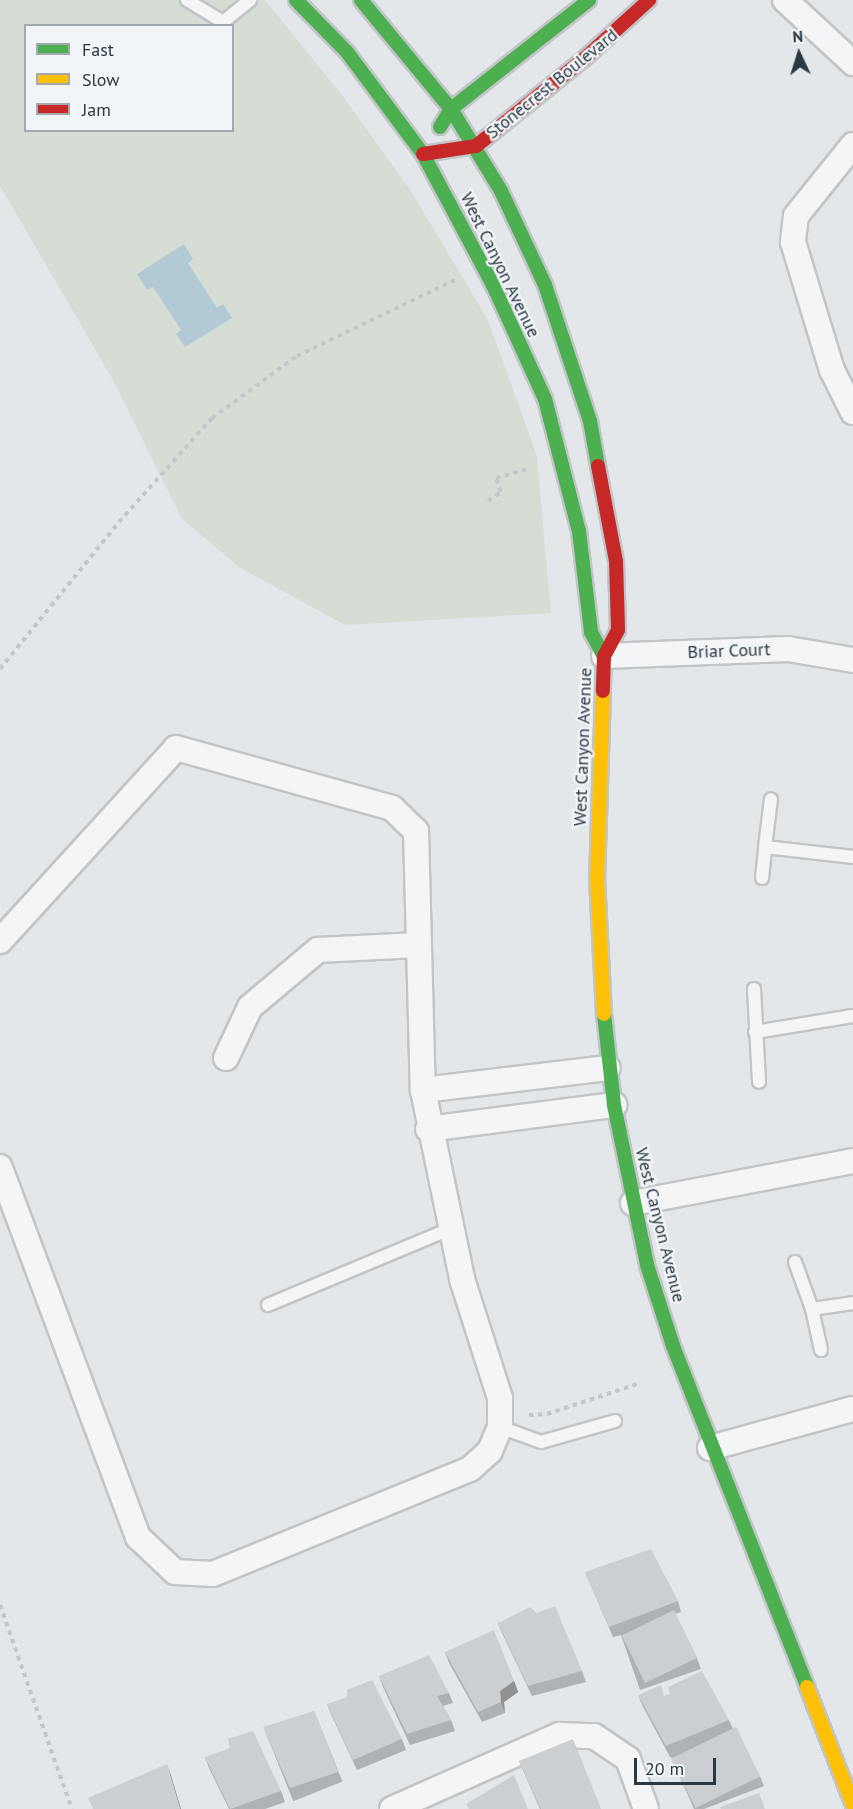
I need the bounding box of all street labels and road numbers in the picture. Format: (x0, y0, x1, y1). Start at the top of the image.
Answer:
street label: Stonecrest Boulevard (482, 24, 622, 144)
street label: West Canyon Avenue (455, 189, 545, 341)
street label: Briar Court (687, 639, 771, 663)
street label: West Canyon Avenue (569, 667, 597, 827)
street label: West Canyon Avenue (630, 1145, 690, 1305)

